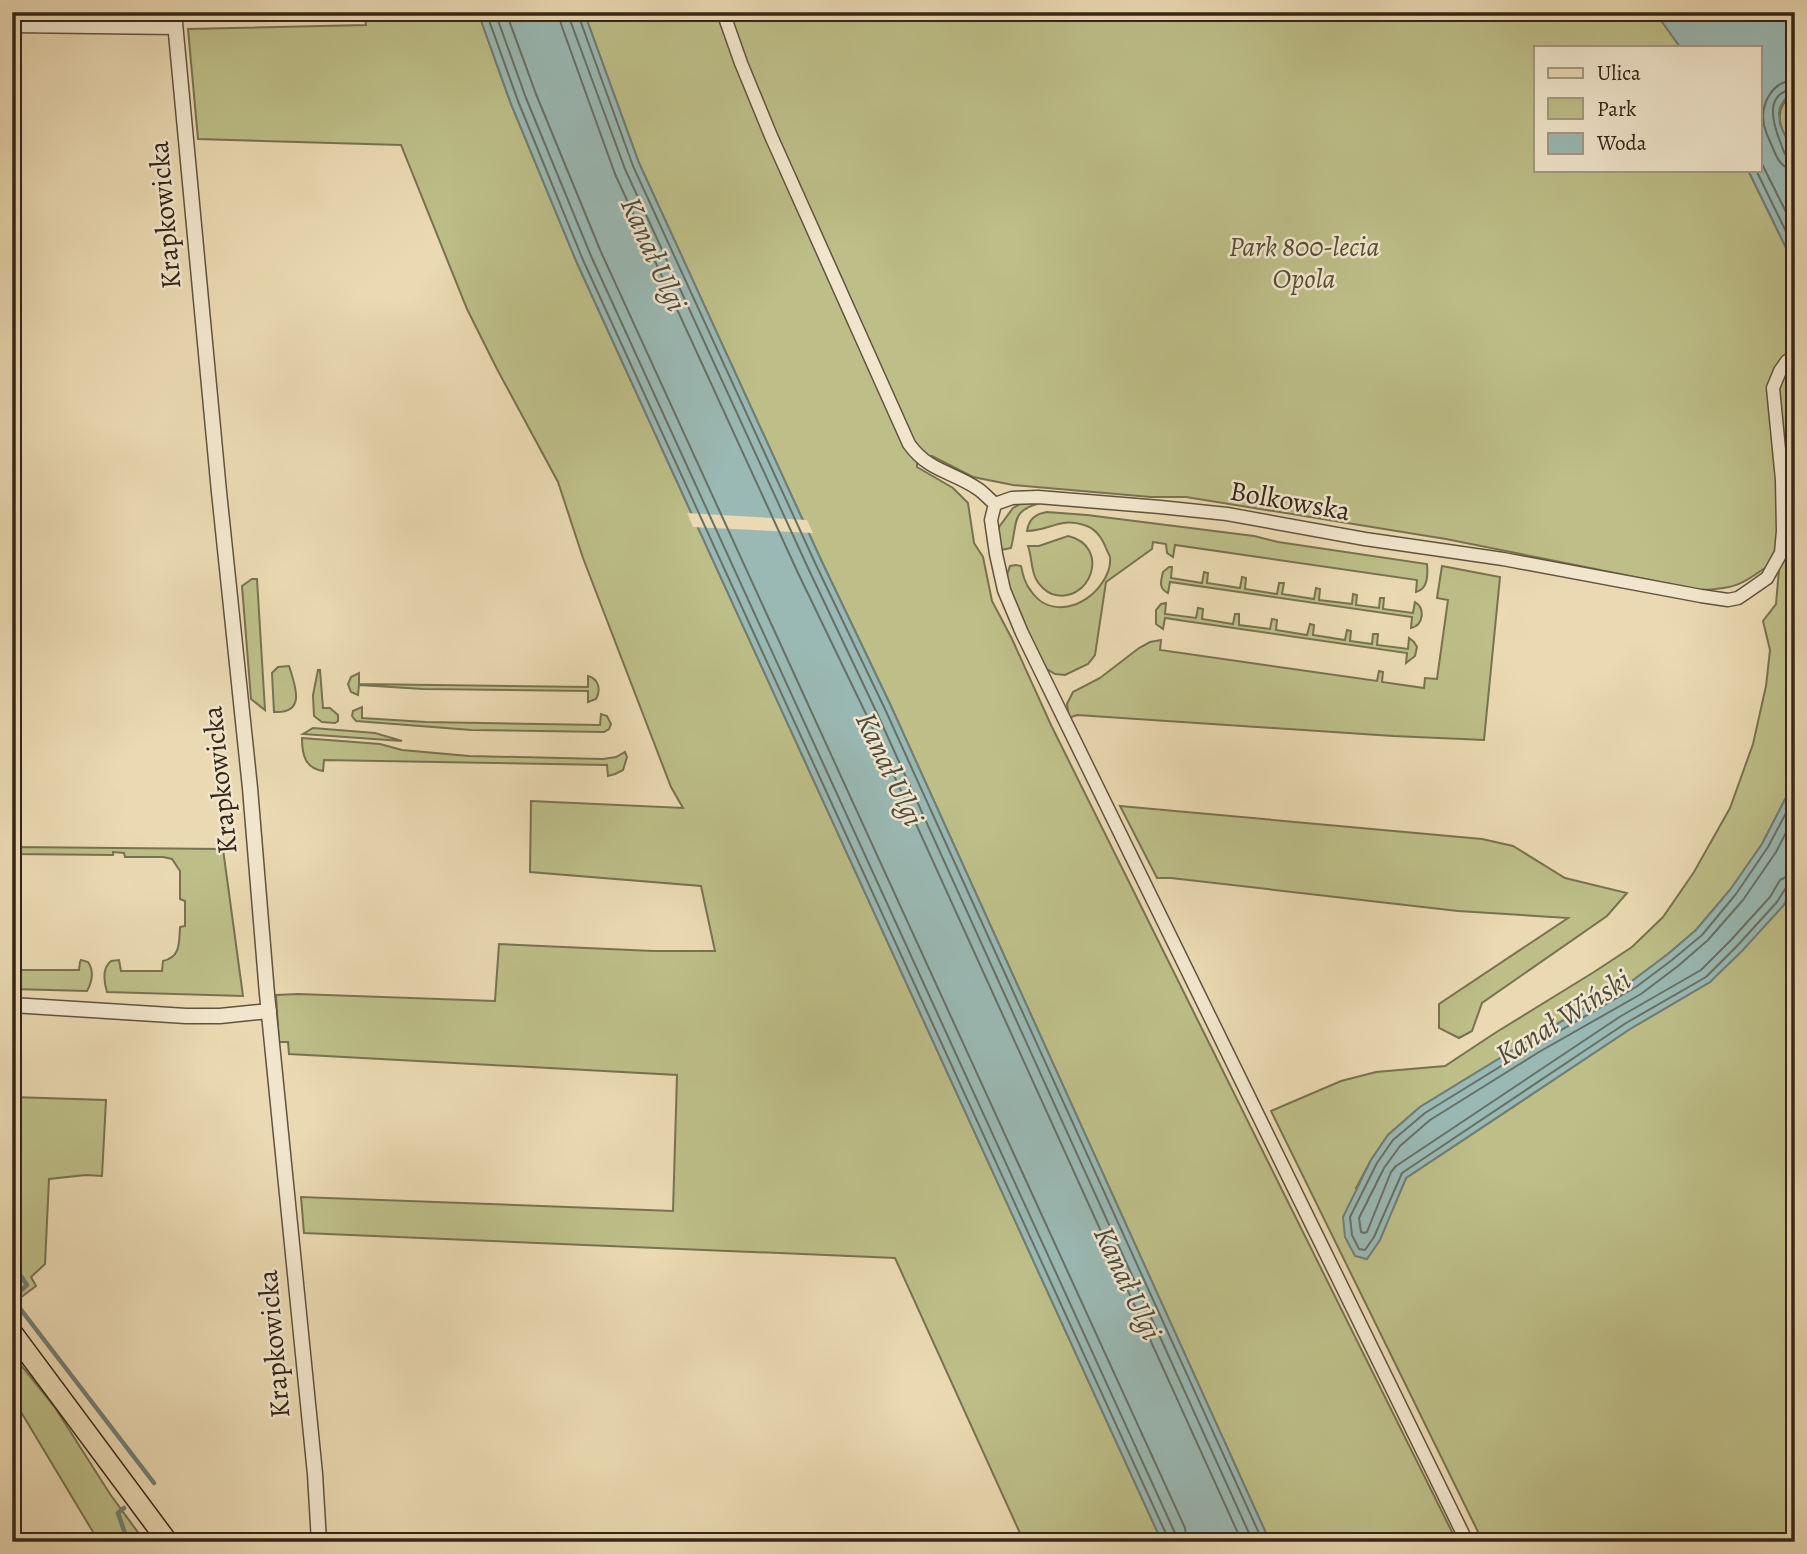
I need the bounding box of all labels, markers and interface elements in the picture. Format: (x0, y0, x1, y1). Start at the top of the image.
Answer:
legend (1534, 46, 1762, 172)
text: Ulica (1597, 59, 1641, 87)
text: Park (1597, 95, 1637, 123)
text: Woda (1596, 129, 1647, 157)
street label: Krapkowicka (140, 139, 190, 291)
water label: Kanał Ulgi (611, 190, 697, 318)
park label: Park 800-lecia Opola (1229, 228, 1379, 298)
street label: Bolkowska (1227, 472, 1353, 530)
street label: Krapkowicka (193, 704, 247, 856)
water label: Kanał Ulgi (846, 706, 934, 833)
water label: Kanał Wiński (1488, 960, 1638, 1074)
water label: Kanał Ulgi (1084, 1220, 1172, 1347)
street label: Krapkowicka (249, 1268, 299, 1420)

